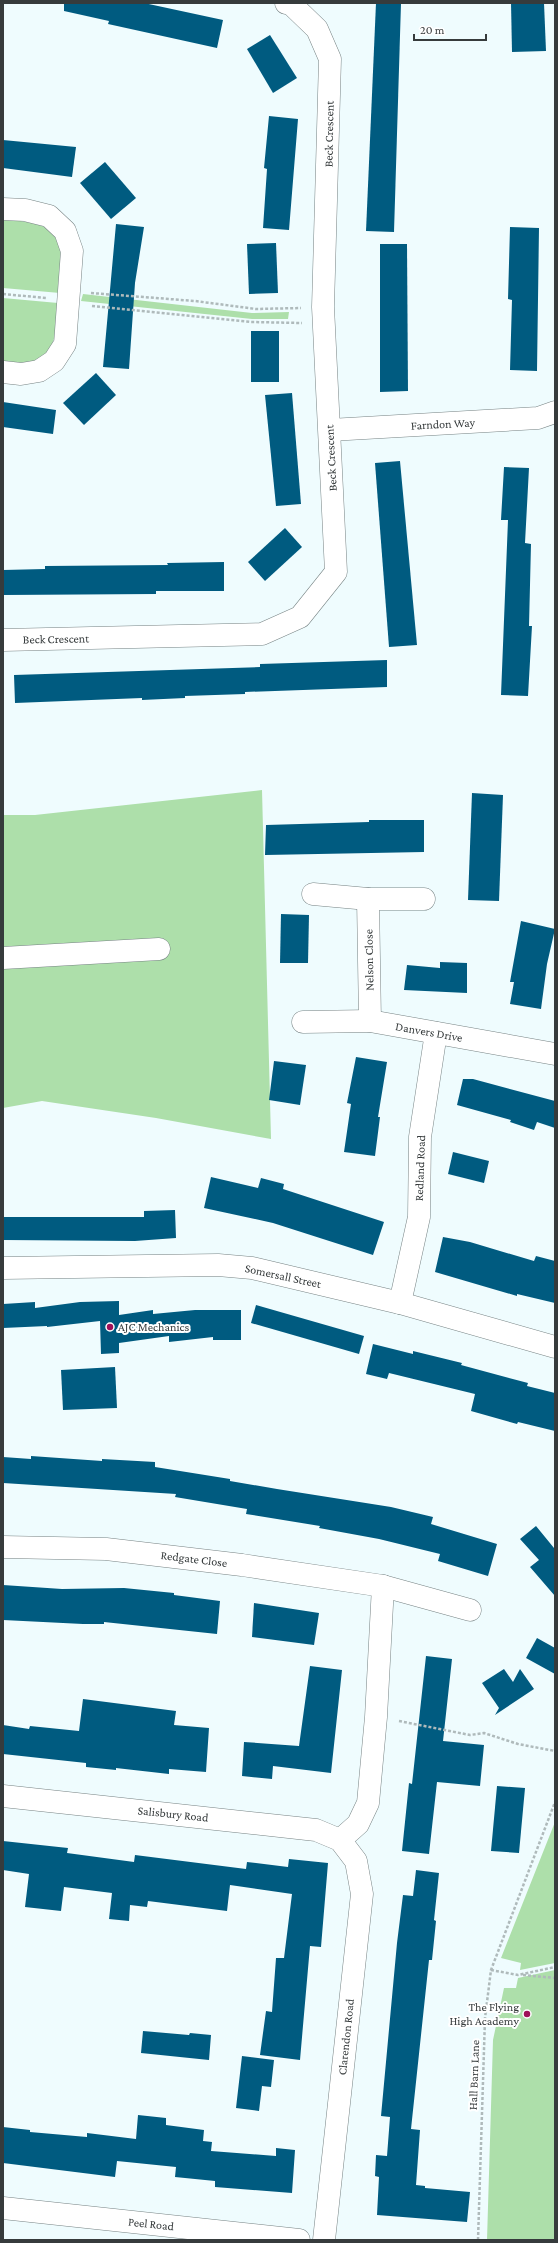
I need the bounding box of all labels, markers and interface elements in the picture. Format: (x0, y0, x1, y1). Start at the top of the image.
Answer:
scale bar (414, 16, 486, 42)
text: 20 m (420, 23, 445, 37)
street label: Beck Crescent (321, 100, 337, 167)
street label: Farndon Way (410, 415, 476, 433)
street label: Beck Crescent (322, 423, 340, 492)
street label: Beck Crescent (23, 631, 90, 647)
street label: Nelson Close (361, 929, 377, 991)
street label: Danvers Drive (394, 1019, 464, 1045)
street label: Redland Road (412, 1134, 428, 1201)
street label: Somersall Street (244, 1261, 323, 1291)
place label: AJC Mechanics (118, 1320, 190, 1334)
marker: AJC Mechanics (105, 1322, 115, 1332)
street label: Redgate Close (160, 1548, 228, 1570)
street label: Salisbury Road (137, 1803, 210, 1825)
street label: Clarendon Road (335, 1997, 357, 2076)
place label: The Flying High Academy (449, 2000, 519, 2028)
marker: The Flying High Academy (522, 2009, 532, 2019)
street label: Hall Barn Lane (466, 2040, 482, 2110)
street label: Peel Road (127, 2215, 175, 2233)

